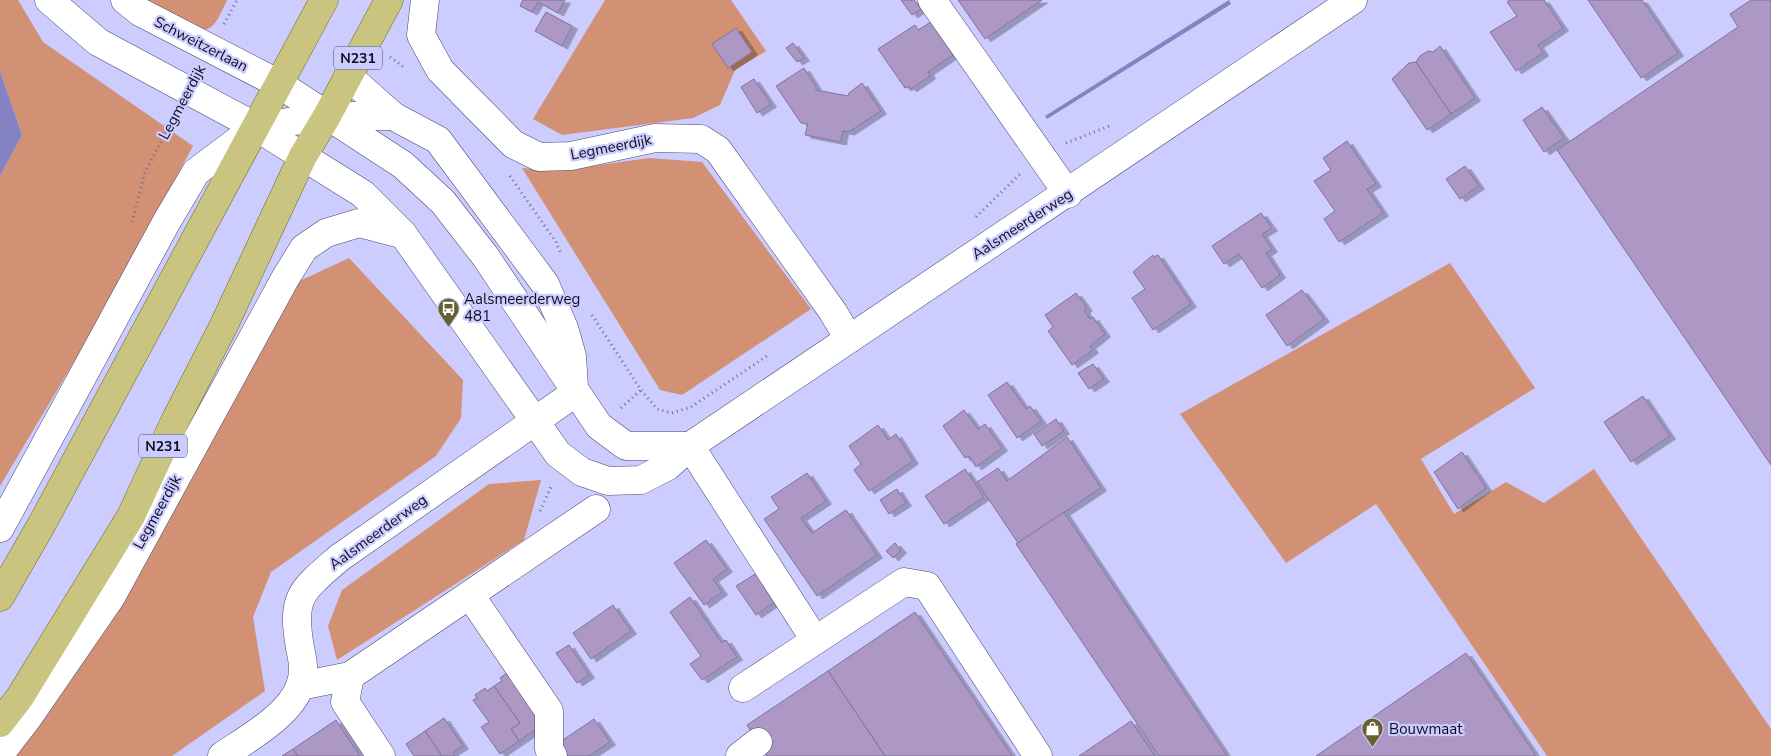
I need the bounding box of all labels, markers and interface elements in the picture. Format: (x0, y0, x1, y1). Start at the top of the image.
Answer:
street label: Schweitzerlaan (151, 12, 251, 76)
road number: N231 (334, 46, 382, 70)
street label: Legmeerdijk (154, 61, 210, 143)
street label: Legmeerdijk (569, 129, 654, 165)
street label: Aalsmeerderweg (968, 184, 1076, 264)
place label: Aalsmeerderweg 481 (464, 289, 580, 326)
bus stop icon: Aalsmeerderweg 481 (436, 296, 460, 327)
road number: N231 (139, 434, 187, 458)
street label: Legmeerdijk (128, 471, 186, 553)
street label: Aalsmeerderweg (325, 490, 431, 574)
shop icon: Bouwmaat (1361, 717, 1385, 748)
place label: Bouwmaat (1389, 719, 1463, 739)

